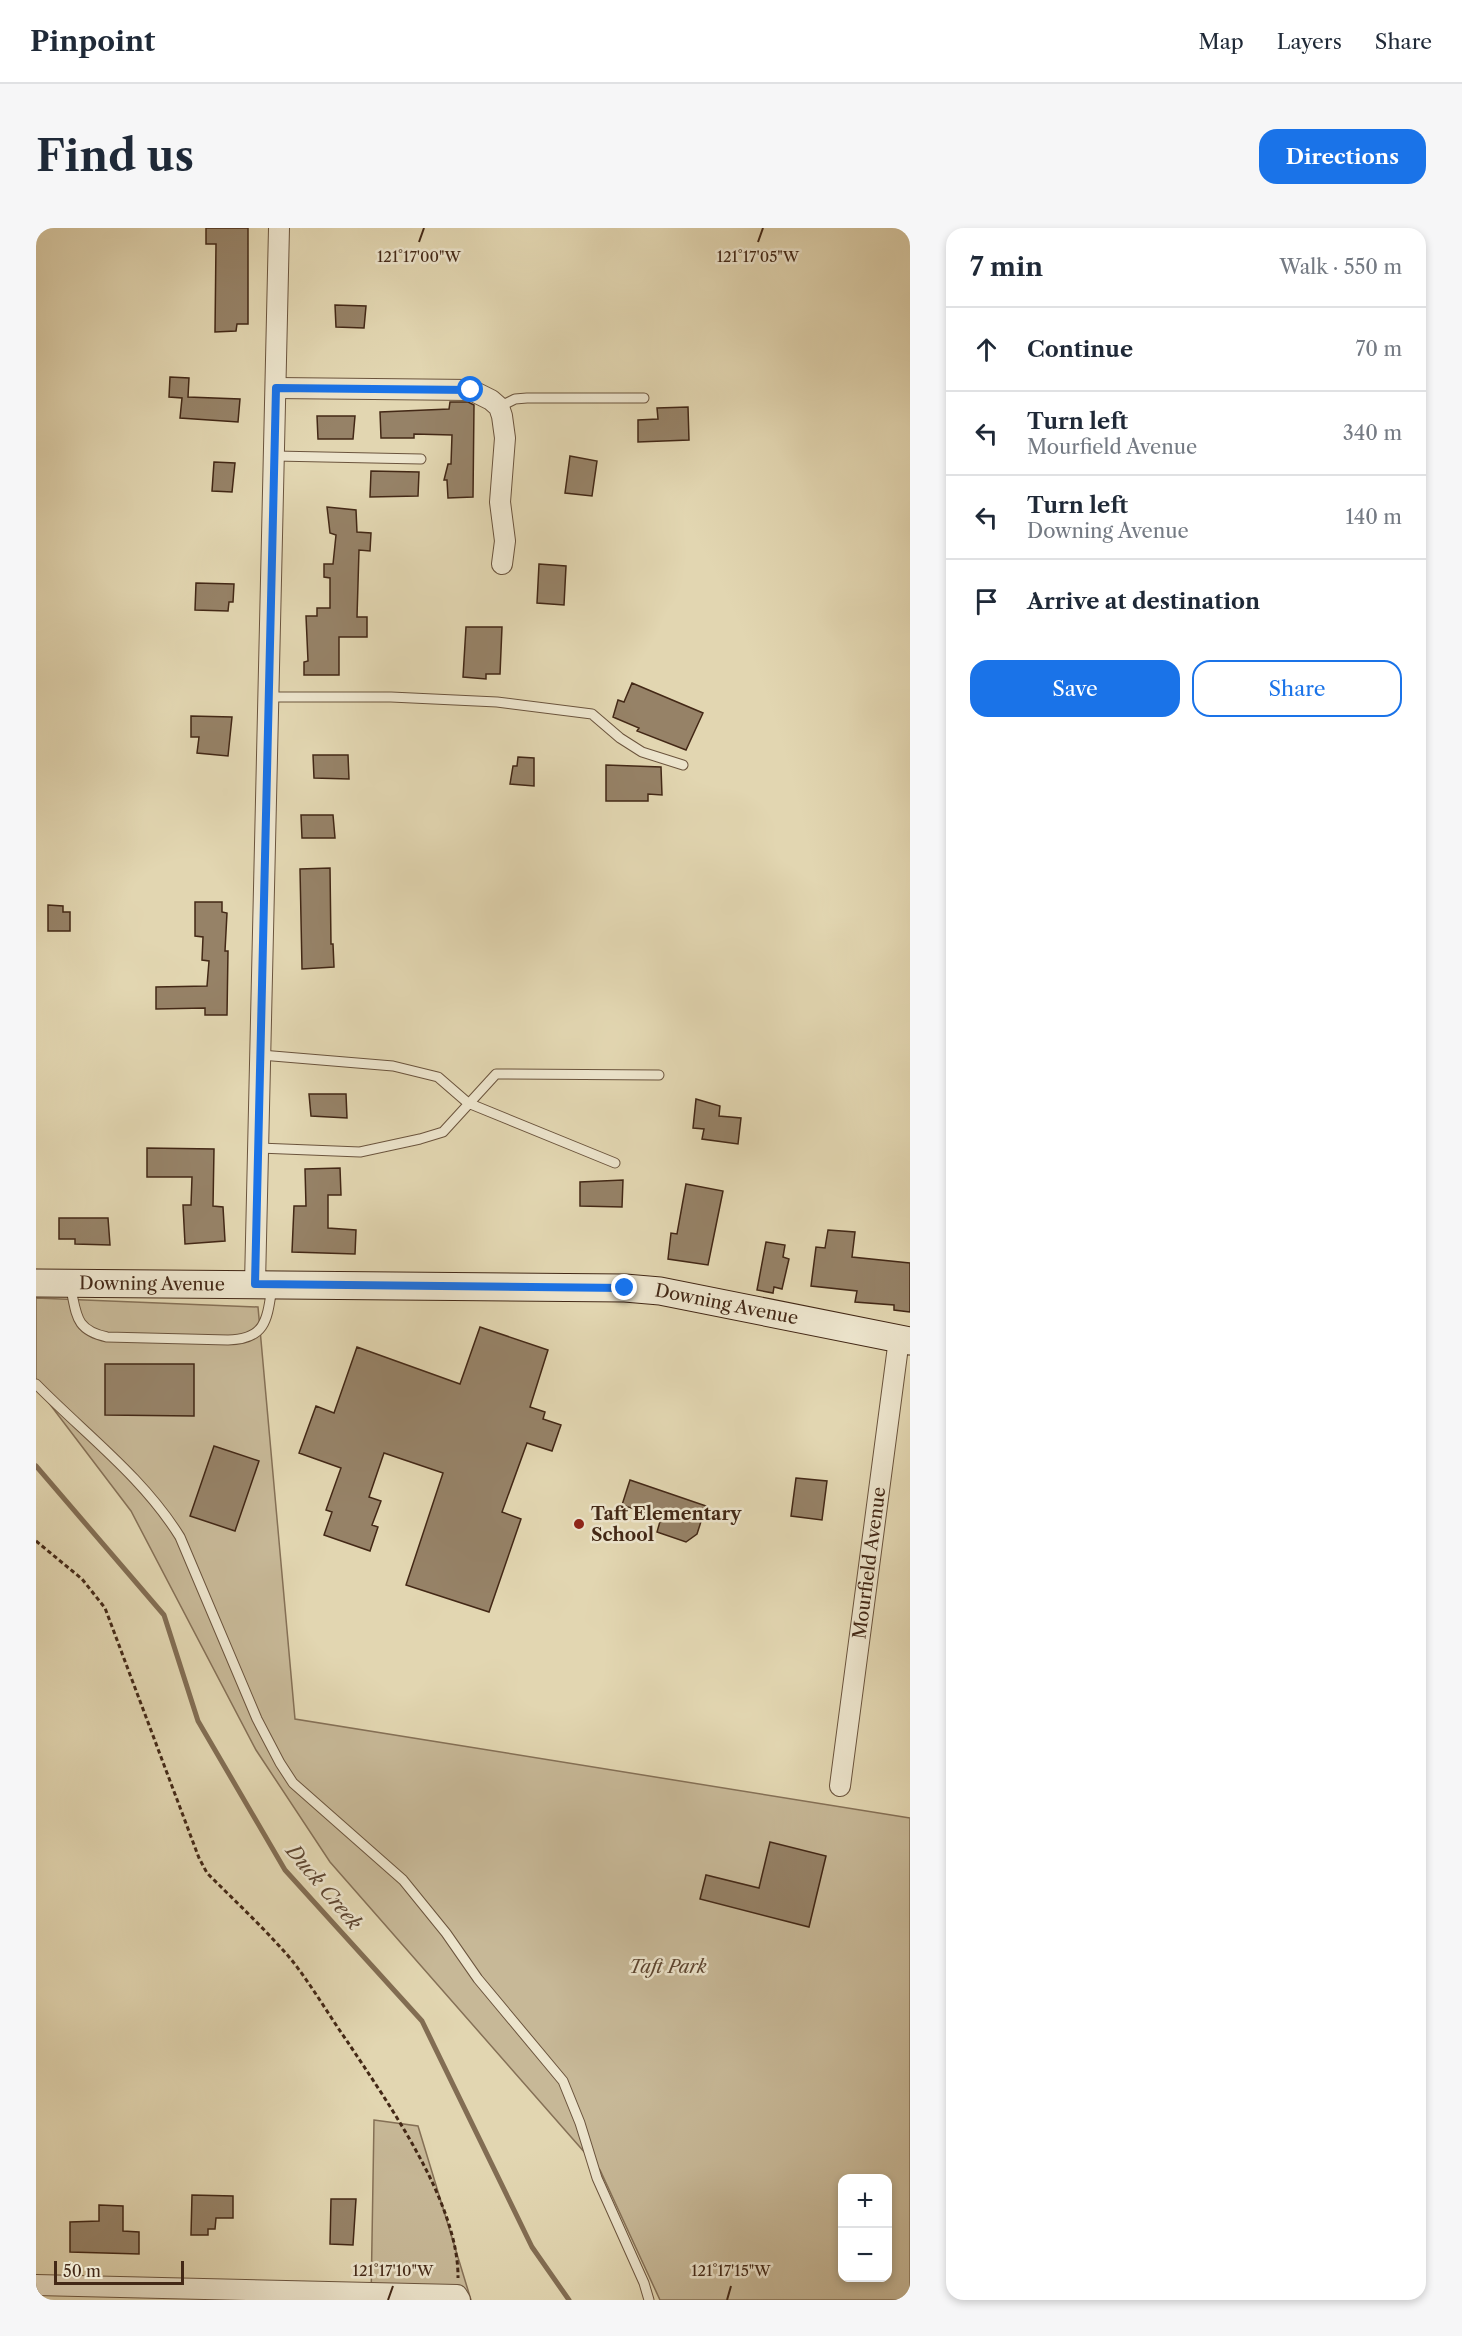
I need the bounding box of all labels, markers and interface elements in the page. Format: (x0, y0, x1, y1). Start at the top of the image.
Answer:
text: Pinpoint (30, 24, 155, 58)
text: Map (1199, 29, 1244, 54)
text: Layers (1277, 29, 1342, 54)
text: Share (1375, 29, 1432, 54)
button: Directions (1259, 129, 1426, 184)
text: Find us (36, 130, 194, 182)
text: 121°17'00"W (377, 247, 462, 266)
text: 121°17'05"W (717, 247, 800, 266)
text: 7 min (970, 251, 1043, 283)
text: Walk · 550 m (1280, 255, 1402, 279)
icon: ahead (970, 333, 1003, 366)
text: Continue (1027, 336, 1133, 363)
text: 70 m (1356, 337, 1402, 361)
route start (457, 376, 483, 402)
text: Turn left (1027, 408, 1128, 435)
icon: left (970, 417, 1003, 450)
text: 340 m (1343, 421, 1402, 445)
text: Mourfield Avenue (1027, 435, 1197, 459)
text: Turn left (1027, 492, 1128, 519)
icon: left (970, 501, 1003, 534)
text: 140 m (1345, 505, 1402, 529)
text: Downing Avenue (1027, 519, 1189, 543)
icon: arrive (970, 585, 1003, 618)
text: Arrive at destination (1027, 588, 1260, 615)
button: Save (970, 660, 1180, 717)
button: Share (1192, 660, 1402, 717)
street label: Downing Avenue (79, 1272, 225, 1296)
route end (611, 1274, 637, 1300)
street label: Downing Avenue (653, 1279, 800, 1329)
street label: Mourfield Avenue (849, 1485, 890, 1640)
place label: Taft Elementary School (591, 1503, 742, 1546)
marker: Taft Elementary School (572, 1517, 586, 1531)
water label: Duck Creek (280, 1838, 367, 1935)
park label: Taft Park (629, 1956, 707, 1978)
map controls (838, 2174, 892, 2282)
button: + (838, 2174, 892, 2228)
button: − (838, 2228, 892, 2282)
scale bar (54, 2258, 184, 2286)
text: 50 m (63, 2261, 101, 2281)
text: 121°17'10"W (353, 2261, 434, 2280)
text: 121°17'15"W (691, 2261, 771, 2280)

